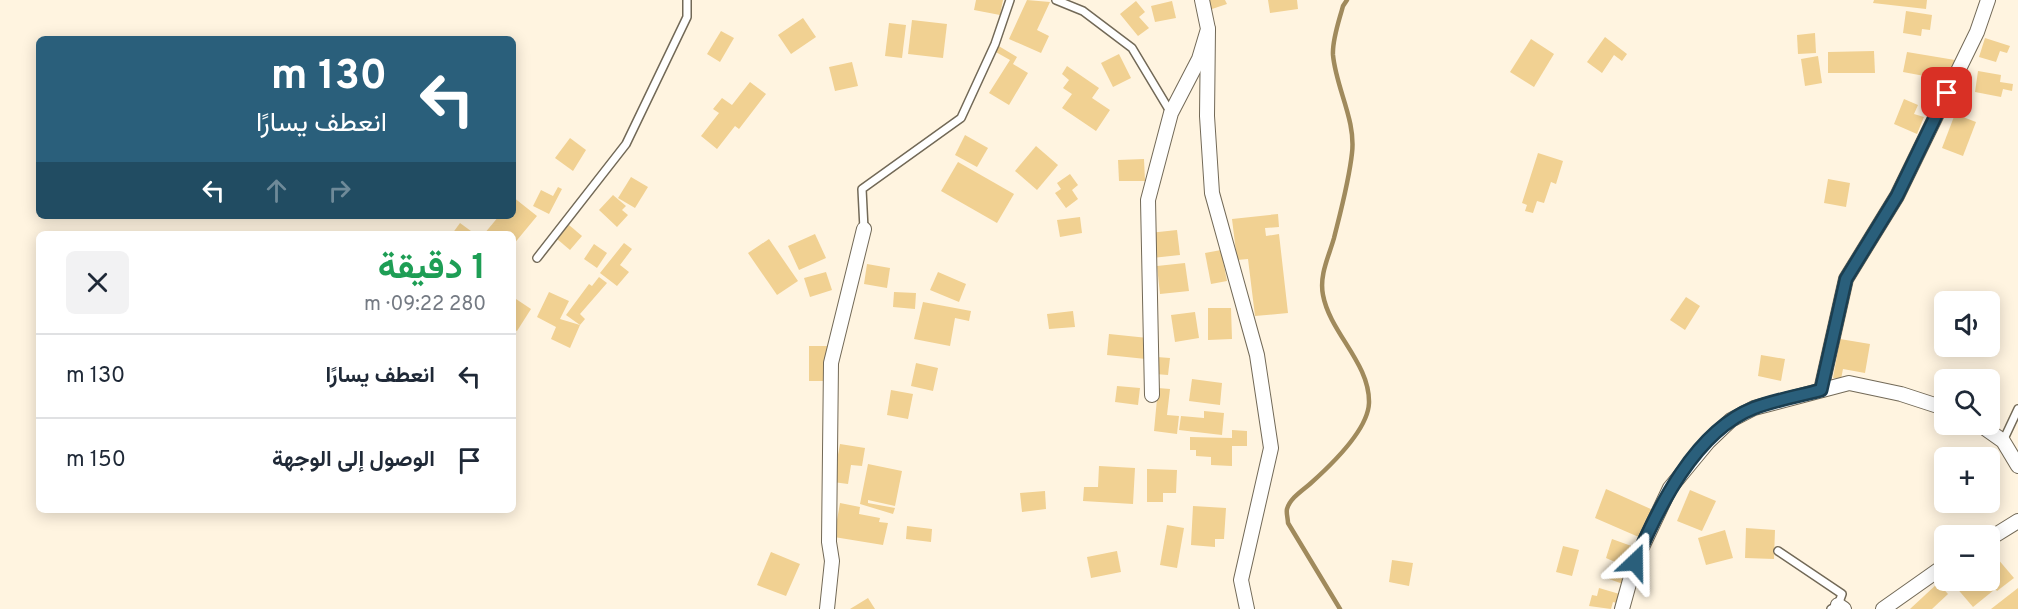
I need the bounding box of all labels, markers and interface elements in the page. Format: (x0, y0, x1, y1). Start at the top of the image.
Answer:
text: 130 m (271, 51, 387, 104)
icon: left (408, 60, 486, 138)
pin (1921, 67, 1972, 118)
icon: arrive (1930, 76, 1963, 109)
text: انعطف يسارًا (256, 107, 387, 141)
icon: left (197, 174, 230, 207)
icon: ahead (260, 174, 293, 207)
icon: right (323, 174, 356, 207)
text: 1 دقيقة (378, 246, 486, 292)
button: close (66, 251, 129, 314)
map controls (1934, 291, 2000, 591)
button: sound (1934, 291, 2000, 357)
text: 280 m · 09:22 (364, 292, 486, 318)
icon: left (453, 360, 486, 393)
text: 130 m (66, 363, 125, 390)
text: انعطف يسارًا (325, 363, 435, 390)
button: search (1934, 369, 2000, 435)
icon: arrive (453, 444, 486, 477)
text: 150 m (66, 447, 126, 474)
text: الوصول إلى الوجهة (272, 447, 435, 474)
button: + (1934, 447, 2000, 513)
button: − (1934, 525, 2000, 591)
position arrow (1603, 530, 1667, 594)

